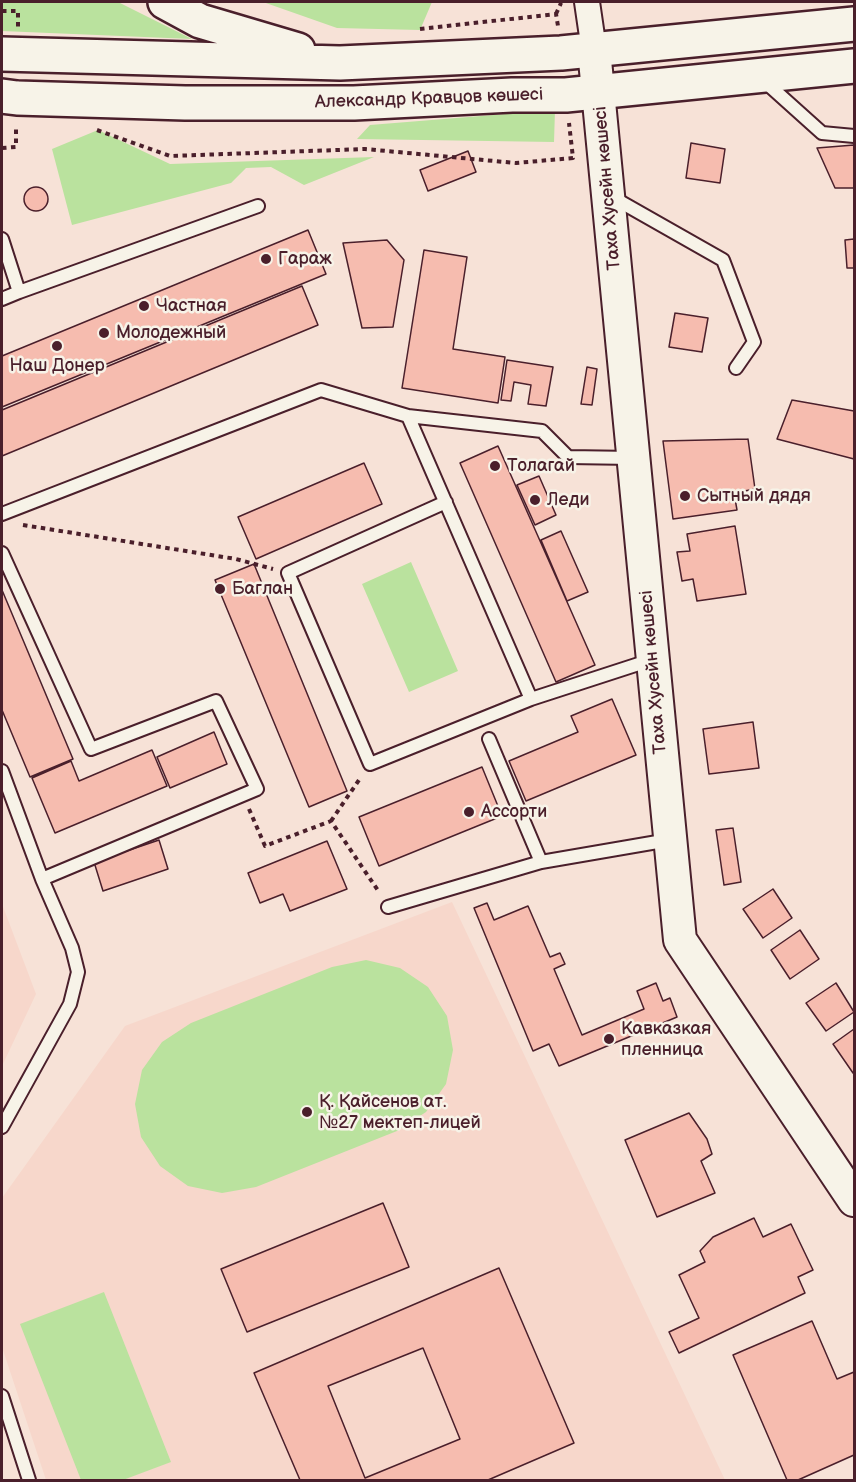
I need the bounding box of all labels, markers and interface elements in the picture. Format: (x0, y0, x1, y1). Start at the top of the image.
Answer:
street label: Александр Кравцов көшесі (314, 84, 544, 114)
street label: Таха Хусейн көшесі (590, 105, 626, 271)
place label: Гараж (278, 248, 332, 270)
marker: Гараж (259, 252, 273, 266)
place label: Частная (156, 295, 227, 317)
marker: Частная (137, 299, 151, 313)
place label: Молодежный (116, 322, 226, 344)
marker: Молодежный (97, 326, 111, 340)
marker: Наш Донер (50, 339, 64, 353)
place label: Наш Донер (9, 355, 105, 377)
place label: Толагай (507, 455, 575, 477)
marker: Толагай (488, 459, 502, 473)
place label: Сытный дядя (697, 485, 811, 507)
place label: Леди (547, 489, 589, 511)
marker: Сытный дядя (678, 489, 692, 503)
marker: Леди (528, 493, 542, 507)
place label: Баглан (232, 578, 293, 600)
marker: Баглан (213, 582, 227, 596)
street label: Таха Хусейн көшесі (636, 589, 672, 755)
place label: Ассорти (481, 801, 547, 823)
marker: Ассорти (462, 805, 476, 819)
place label: Кавказкая пленница (621, 1018, 711, 1060)
marker: Кавказкая пленница (602, 1032, 616, 1046)
place label: Қ. Қайсенов ат. №27 мектеп-лицей (319, 1091, 481, 1134)
marker: Қ. Қайсенов ат. №27 мектеп-лицей (300, 1105, 314, 1119)

